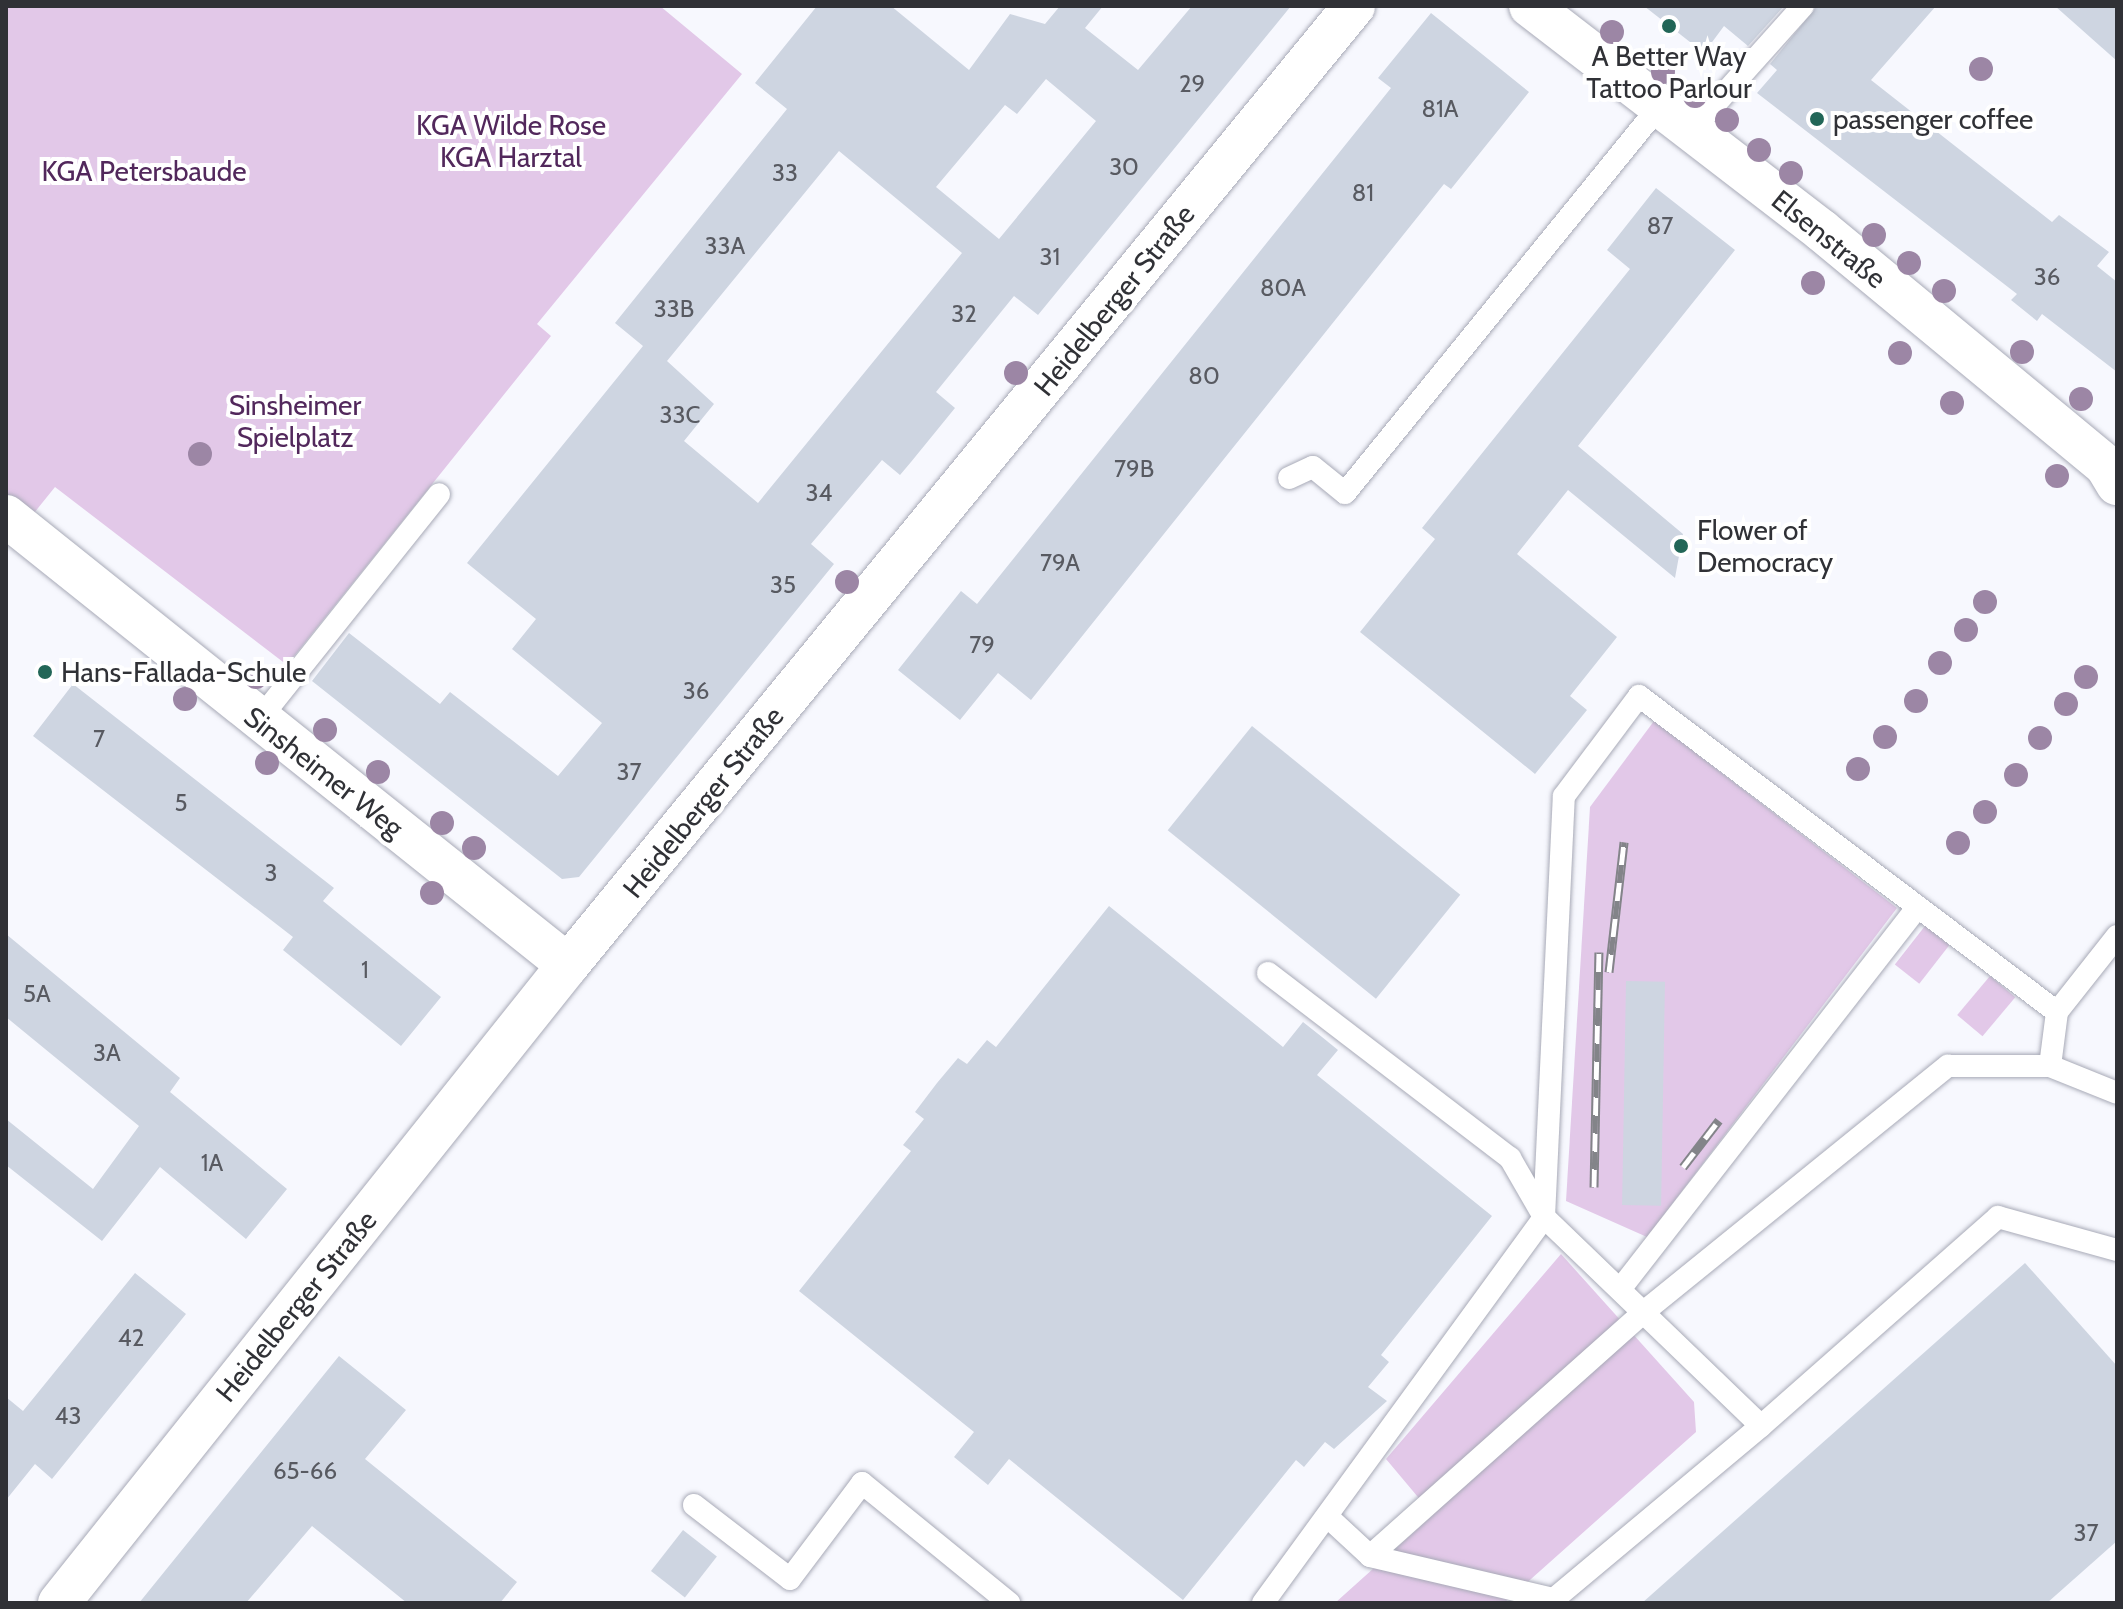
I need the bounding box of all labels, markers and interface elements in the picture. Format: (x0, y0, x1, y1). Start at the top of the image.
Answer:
marker: A Better Way Tattoo Parlour (1660, 17, 1678, 35)
place label: A Better Way Tattoo Parlour (1586, 39, 1752, 105)
house number: 29 (1179, 70, 1205, 98)
house number: 81A (1421, 95, 1459, 123)
place label: passenger coffee (1833, 102, 2033, 136)
park label: KGA Wilde Rose KGA Harztal (416, 108, 606, 174)
marker: passenger coffee (1808, 110, 1826, 128)
house number: 30 (1109, 153, 1139, 181)
park label: KGA Petersbaude (41, 154, 247, 188)
house number: 33 (772, 159, 798, 187)
house number: 81 (1352, 179, 1374, 207)
street label: Elsenstraße (1765, 183, 1893, 295)
street label: Heidelberger Straße (1027, 198, 1201, 402)
house number: 87 (1647, 212, 1673, 240)
house number: 33A (705, 232, 745, 260)
house number: 31 (1040, 243, 1060, 271)
house number: 36 (2034, 263, 2060, 291)
house number: 80A (1260, 274, 1306, 302)
house number: 33B (654, 295, 694, 323)
house number: 32 (951, 300, 977, 328)
house number: 80 (1188, 362, 1220, 390)
park label: Sinsheimer Spielplatz (229, 388, 361, 454)
house number: 33C (660, 401, 700, 429)
house number: 79B (1114, 455, 1154, 483)
house number: 34 (806, 479, 832, 507)
place label: Flower of Democracy (1697, 513, 1833, 579)
marker: Flower of Democracy (1672, 537, 1690, 555)
house number: 79A (1040, 549, 1080, 577)
house number: 35 (770, 571, 796, 599)
house number: 79 (969, 631, 995, 659)
place label: Hans-Fallada-Schule (61, 655, 306, 689)
marker: Hans-Fallada-Schule (36, 663, 54, 681)
house number: 36 (683, 677, 709, 705)
street label: Sinsheimer Weg (238, 699, 410, 845)
street label: Heidelberger Straße (616, 700, 790, 904)
house number: 7 (93, 725, 105, 753)
house number: 37 (616, 758, 642, 786)
house number: 5 (175, 789, 187, 817)
house number: 3 (265, 859, 277, 887)
house number: 1 (361, 956, 369, 984)
house number: 5A (23, 980, 51, 1008)
house number: 3A (93, 1039, 121, 1067)
house number: 1A (201, 1149, 223, 1177)
street label: Heidelberger Straße (209, 1204, 383, 1408)
house number: 42 (118, 1324, 144, 1352)
house number: 43 (55, 1402, 81, 1430)
house number: 65-66 (273, 1457, 337, 1485)
house number: 37 (2073, 1519, 2099, 1547)

